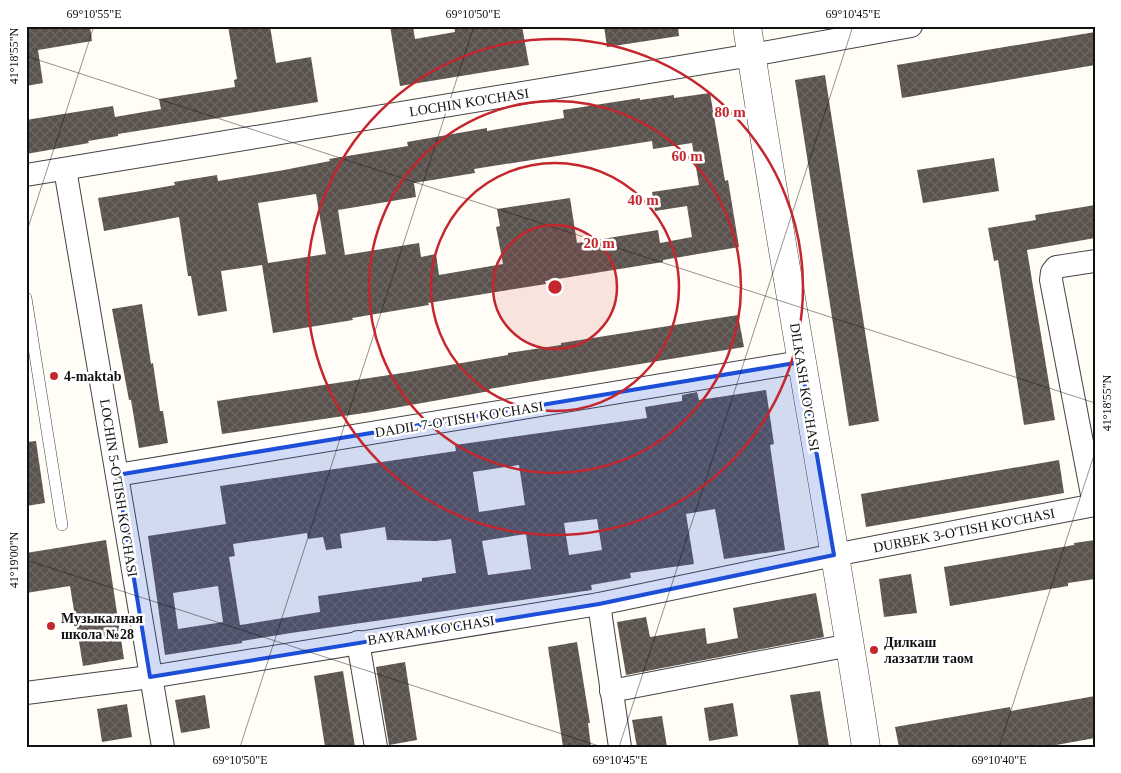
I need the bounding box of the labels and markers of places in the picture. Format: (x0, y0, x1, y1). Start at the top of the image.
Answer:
centre of rings (546, 278, 564, 296)
place label: 4-maktab (64, 369, 122, 384)
marker: 4-maktab (48, 370, 60, 382)
place label: Музыкалная школа №28 (61, 611, 143, 642)
marker: Музыкалная школа №28 (45, 620, 57, 632)
place label: Дилкаш лаззатли таом (884, 635, 974, 666)
marker: Дилкаш лаззатли таом (868, 644, 880, 656)

